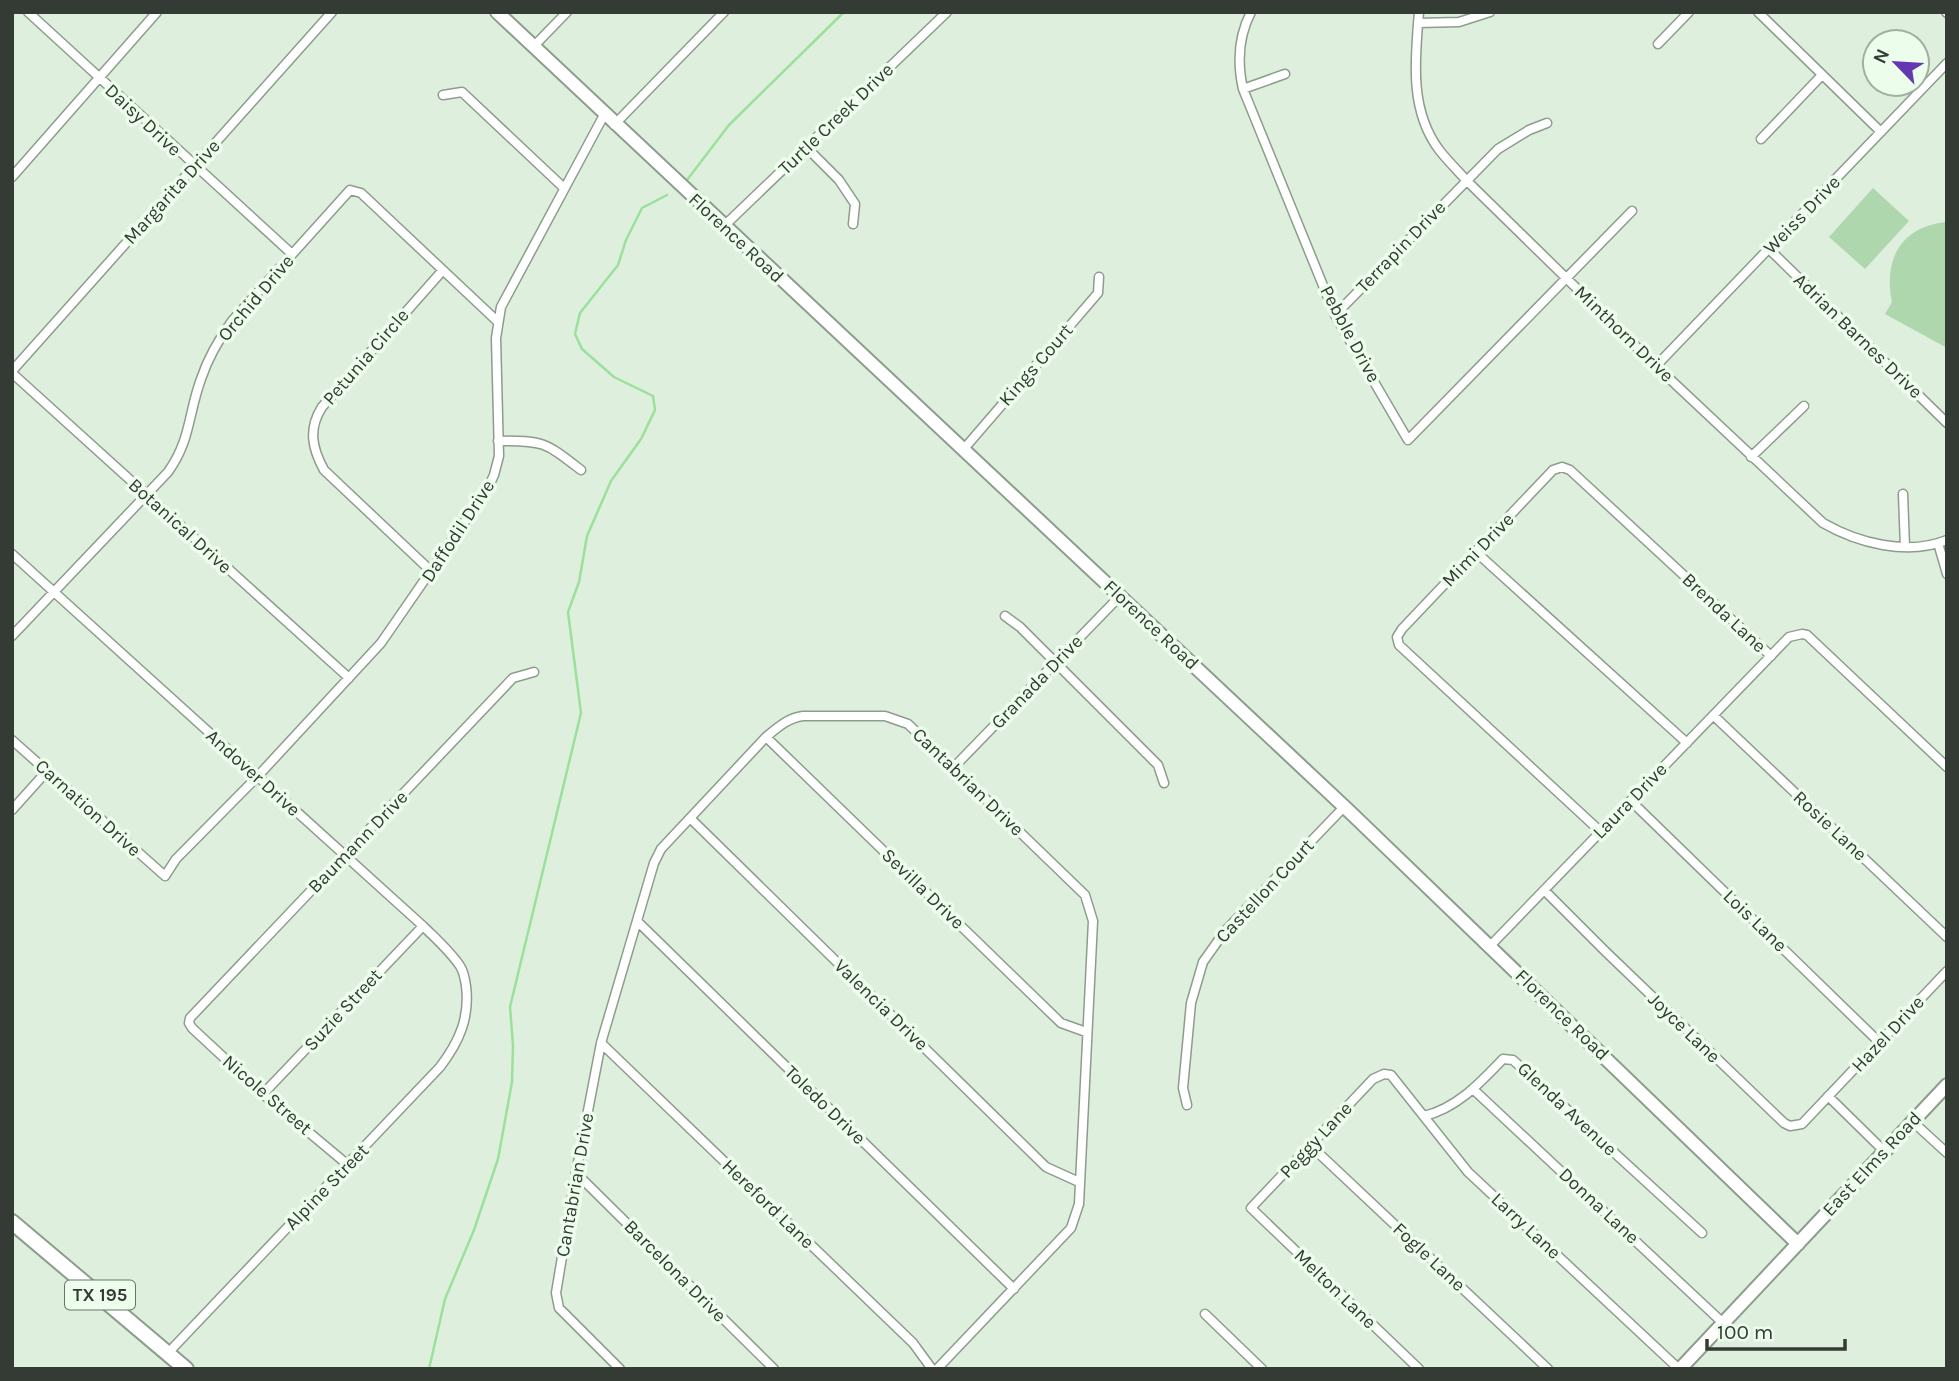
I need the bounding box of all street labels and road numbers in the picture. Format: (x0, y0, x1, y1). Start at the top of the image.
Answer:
street label: Turtle Creek Drive (774, 59, 898, 179)
street label: Daisy Drive (100, 79, 186, 161)
street label: Margarita Drive (119, 135, 225, 249)
street label: Weiss Drive (1759, 171, 1845, 259)
street label: Florence Road (684, 189, 788, 287)
street label: Terrapin Drive (1352, 196, 1450, 298)
street label: Orchid Drive (213, 250, 299, 346)
street label: Adrian Barnes Drive (1789, 269, 1927, 403)
street label: Minthorn Drive (1570, 281, 1678, 387)
street label: Pebble Drive (1315, 282, 1385, 386)
street label: Petunia Circle (318, 304, 414, 410)
street label: Kings Court (994, 319, 1078, 411)
street label: Botanical Drive (124, 474, 236, 578)
street label: Daffodil Drive (417, 476, 499, 586)
street label: Mimi Drive (1437, 509, 1519, 591)
street label: Brenda Lane (1677, 569, 1771, 657)
street label: Florence Road (1099, 576, 1203, 674)
street label: Granada Drive (987, 630, 1087, 734)
street label: Cantabrian Drive (908, 723, 1028, 841)
street label: Andover Drive (201, 725, 305, 821)
street label: Carnation Drive (31, 755, 145, 861)
street label: Laura Drive (1588, 758, 1672, 844)
street label: Baumann Drive (304, 786, 412, 898)
street label: Rosie Lane (1789, 786, 1871, 866)
street label: Castellon Court (1211, 835, 1319, 947)
street label: Sevilla Drive (877, 844, 969, 934)
street label: Lois Lane (1719, 885, 1791, 957)
street label: Valencia Drive (830, 955, 932, 1055)
street label: Suzie Street (299, 964, 387, 1056)
street label: Florence Road (1511, 965, 1613, 1065)
street label: Joyce Lane (1643, 988, 1725, 1068)
street label: Hazel Drive (1847, 991, 1929, 1077)
street label: Nicole Street (218, 1050, 316, 1140)
street label: Glenda Avenue (1513, 1057, 1621, 1161)
street label: Toledo Drive (780, 1061, 870, 1149)
street label: Peggy Lane (1275, 1097, 1357, 1183)
street label: East Elms Road (1818, 1107, 1926, 1221)
street label: Cantabrian Drive (552, 1111, 598, 1259)
street label: Alpine Street (281, 1139, 373, 1235)
street label: Hereford Lane (717, 1155, 819, 1253)
street label: Donna Lane (1554, 1163, 1644, 1249)
street label: Larry Lane (1487, 1188, 1565, 1264)
street label: Barcelona Drive (619, 1215, 731, 1327)
street label: Fogle Lane (1388, 1218, 1470, 1296)
street label: Melton Lane (1290, 1245, 1380, 1333)
road number: TX 195 (65, 1280, 135, 1310)

